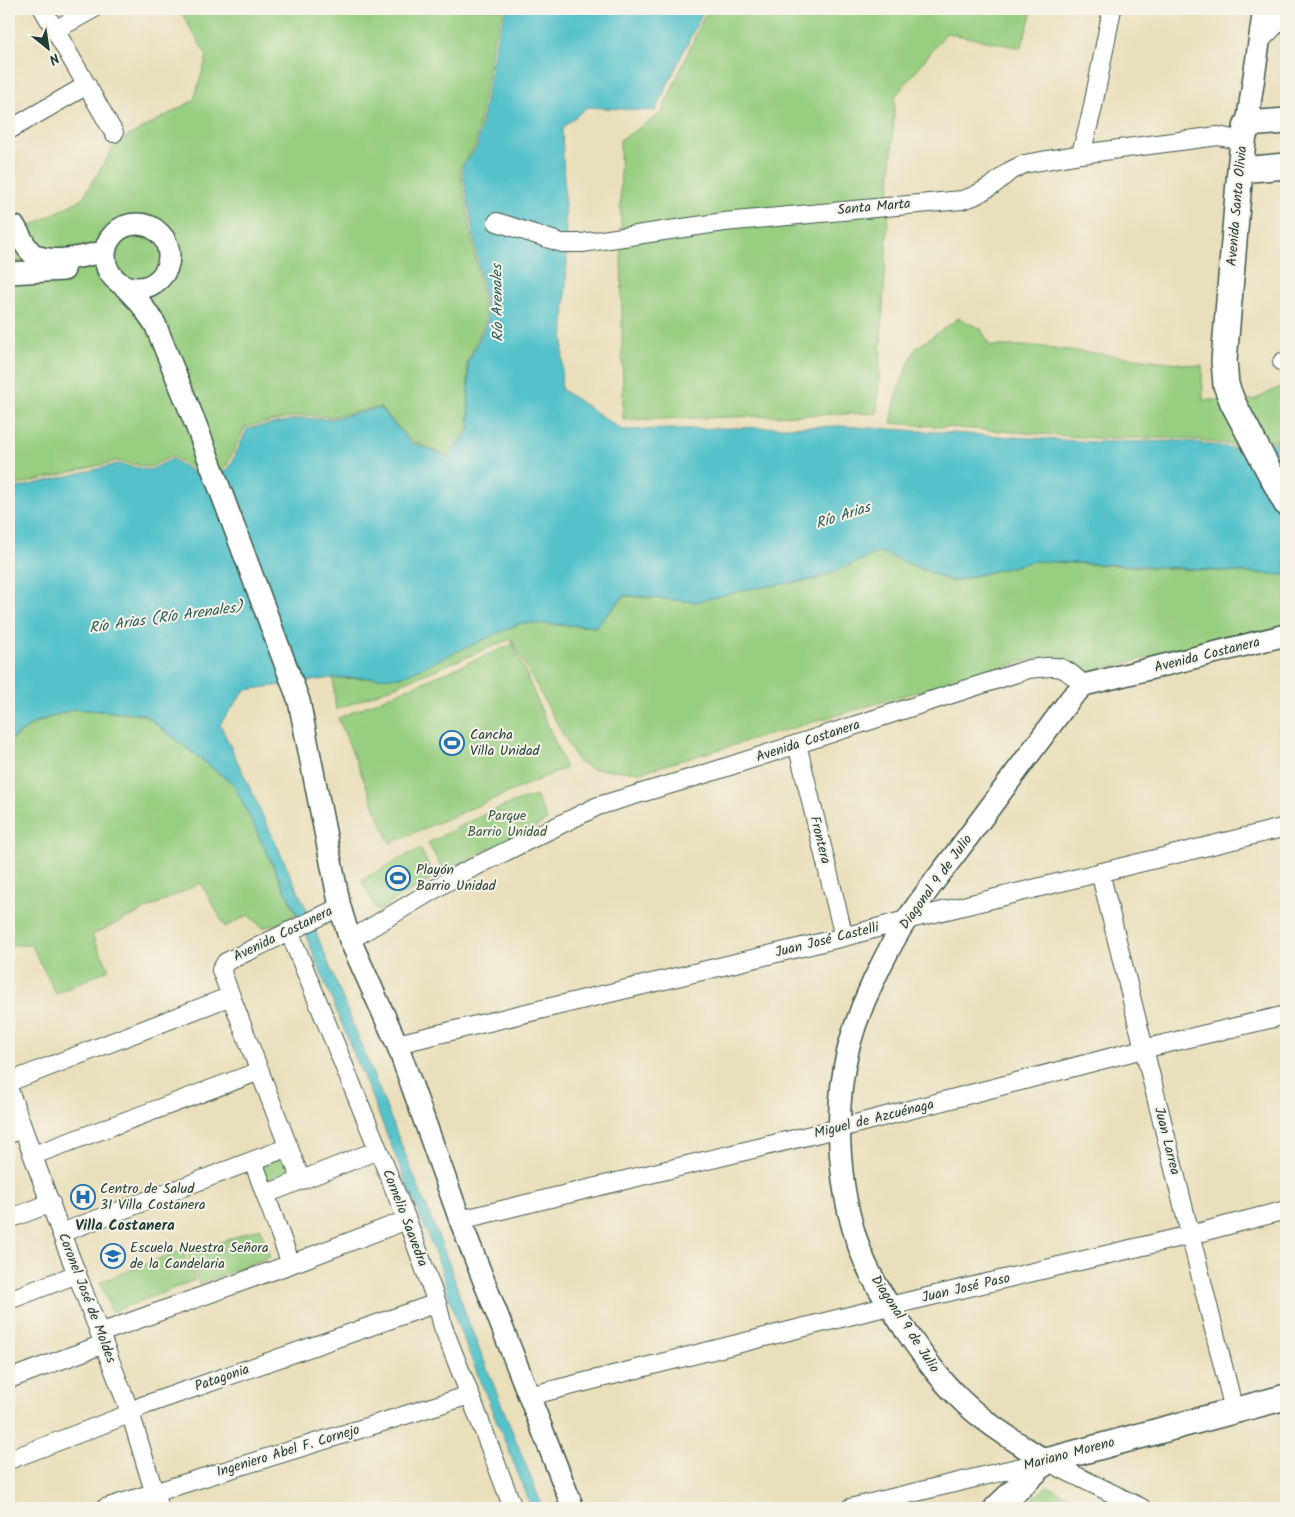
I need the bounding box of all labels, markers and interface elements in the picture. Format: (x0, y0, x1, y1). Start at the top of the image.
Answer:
north arrow (22, 22, 72, 72)
text: N (45, 47, 63, 70)
street label: Avenida Santa Olivia (1221, 145, 1253, 267)
street label: Santa Marta (837, 193, 911, 221)
water label: Río Arenales (485, 262, 511, 342)
water label: Río Arias (813, 495, 875, 536)
water label: Río Arias (Río Arenales) (88, 595, 246, 641)
street label: Avenida Costanera (1152, 631, 1262, 679)
street label: Avenida Costanera (753, 714, 863, 768)
place label: Cancha Villa Unidad (470, 724, 541, 762)
sports icon: Cancha Villa Unidad (439, 730, 465, 756)
park label: Parque Barrio Unidad (467, 805, 548, 843)
street label: Frontera (803, 814, 837, 866)
street label: Diagonal 9 de Julio (894, 830, 978, 934)
place label: Playón Barrio Unidad (416, 859, 497, 897)
sports icon: Playón Barrio Unidad (385, 865, 411, 891)
street label: Avenida Costanera (229, 900, 337, 968)
street label: Juan José Castelli (773, 916, 882, 964)
street label: Miguel de Azcuénaga (812, 1093, 936, 1145)
street label: Juan Larrea (1148, 1105, 1186, 1177)
street label: Cornelio Saavedra (376, 1166, 434, 1270)
place label: Centro de Salud 31 Villa Costanera (100, 1178, 205, 1216)
hospital icon: Centro de Salud 31 Villa Costanera (70, 1184, 96, 1210)
district label: Villa Costanera (75, 1214, 175, 1238)
street label: Coronel José de Moldes (52, 1230, 122, 1366)
place label: Escuela Nuestra Señora de la Candelaria (130, 1237, 268, 1275)
school or university icon: Escuela Nuestra Señora de la Candelaria (100, 1243, 126, 1269)
street label: Juan José Paso (920, 1267, 1012, 1309)
street label: Diagonal 9 de Julio (865, 1271, 945, 1377)
street label: Patagonia (192, 1358, 252, 1398)
street label: Ingeniero Abel F. Cornejo (214, 1419, 362, 1483)
street label: Mariano Moreno (1021, 1431, 1117, 1477)

